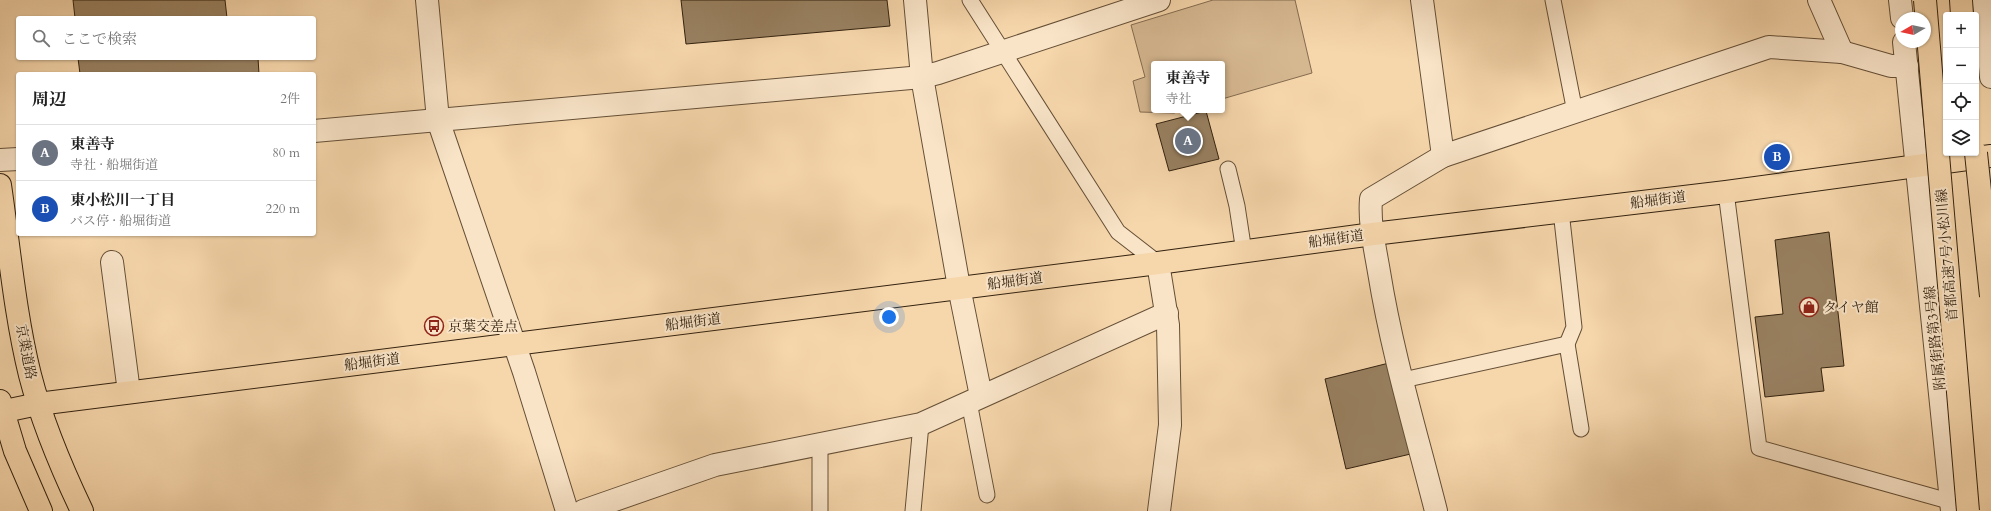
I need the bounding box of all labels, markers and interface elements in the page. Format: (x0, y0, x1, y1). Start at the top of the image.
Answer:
north arrow (1895, 12, 1931, 48)
map controls (1943, 12, 1979, 156)
button: + (1943, 12, 1979, 48)
search box (16, 16, 316, 60)
icon: search (30, 27, 52, 49)
text: ここで検索 (62, 29, 137, 49)
button: − (1943, 48, 1979, 84)
popup (1151, 61, 1225, 113)
text: 東善寺 (1165, 68, 1211, 88)
button: locate (1943, 84, 1979, 120)
text: 周辺 (32, 88, 66, 111)
text: 2件 (280, 90, 300, 108)
text: 寺社 (1165, 90, 1192, 108)
button: layers (1943, 120, 1979, 156)
pin: A (1175, 126, 1201, 156)
text: 東善寺 (70, 134, 115, 154)
pin: B (1764, 142, 1790, 172)
text: A (40, 144, 50, 162)
text: 80 m (272, 144, 300, 162)
text: 寺社 · 船堀街道 (70, 156, 158, 174)
street label: 船堀街道 (1629, 187, 1687, 213)
street label: 首都高速7号小松川線 (1932, 188, 1962, 322)
text: 東小松川一丁目 (70, 190, 175, 210)
text: B (40, 200, 50, 218)
text: 220 m (266, 200, 300, 218)
text: バス停 · 船堀街道 (70, 212, 171, 230)
street label: 船堀街道 (1307, 226, 1365, 252)
street label: 船堀街道 (986, 268, 1044, 294)
street label: 附属街路第3号線 (1920, 285, 1950, 391)
shop icon: タイヤ館 (1798, 296, 1820, 318)
place label: タイヤ館 (1823, 298, 1879, 317)
your location (879, 307, 899, 327)
street label: 船堀街道 (664, 309, 722, 335)
bus stop icon: 京葉交差点 (423, 315, 445, 337)
place label: 京葉交差点 (448, 317, 518, 336)
street label: 京葉道路 (11, 323, 41, 381)
street label: 船堀街道 (343, 349, 401, 375)

